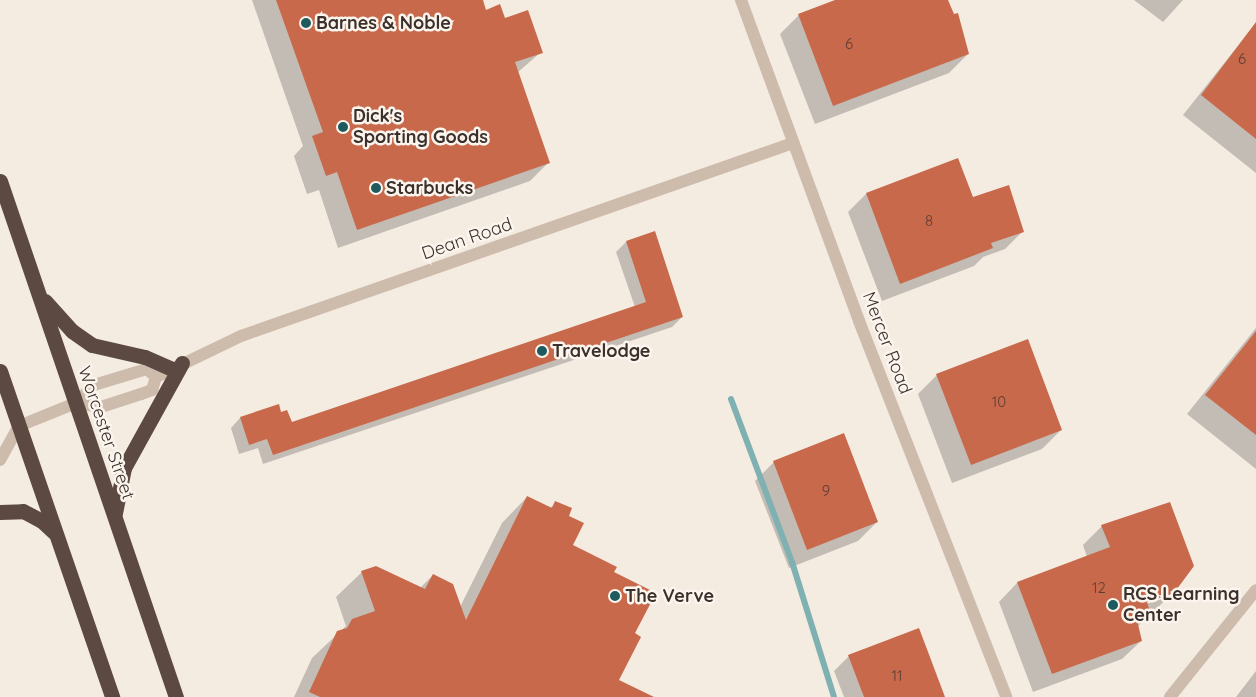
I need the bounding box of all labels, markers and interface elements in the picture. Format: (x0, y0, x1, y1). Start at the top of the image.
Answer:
place label: Barnes & Noble (316, 12, 451, 34)
marker: Barnes & Noble (300, 17, 312, 29)
house number: 6 (845, 35, 853, 53)
house number: 6 (1238, 50, 1246, 68)
place label: Dick's Sporting Goods (353, 106, 488, 148)
marker: Dick's Sporting Goods (337, 121, 349, 133)
place label: Starbucks (386, 177, 473, 199)
marker: Starbucks (370, 182, 382, 194)
house number: 8 (925, 212, 933, 230)
street label: Dean Road (419, 213, 515, 265)
street label: Mercer Road (858, 289, 916, 397)
place label: Travelodge (552, 340, 650, 362)
marker: Travelodge (536, 345, 548, 357)
street label: Worcester Street (73, 363, 139, 503)
house number: 10 (992, 393, 1006, 411)
house number: 9 (822, 482, 830, 500)
house number: 12 (1092, 579, 1106, 597)
place label: RCS Learning Center (1123, 584, 1239, 626)
place label: The Verve (625, 585, 714, 607)
marker: The Verve (609, 590, 621, 602)
marker: RCS Learning Center (1107, 599, 1119, 611)
house number: 11 (891, 667, 903, 685)

